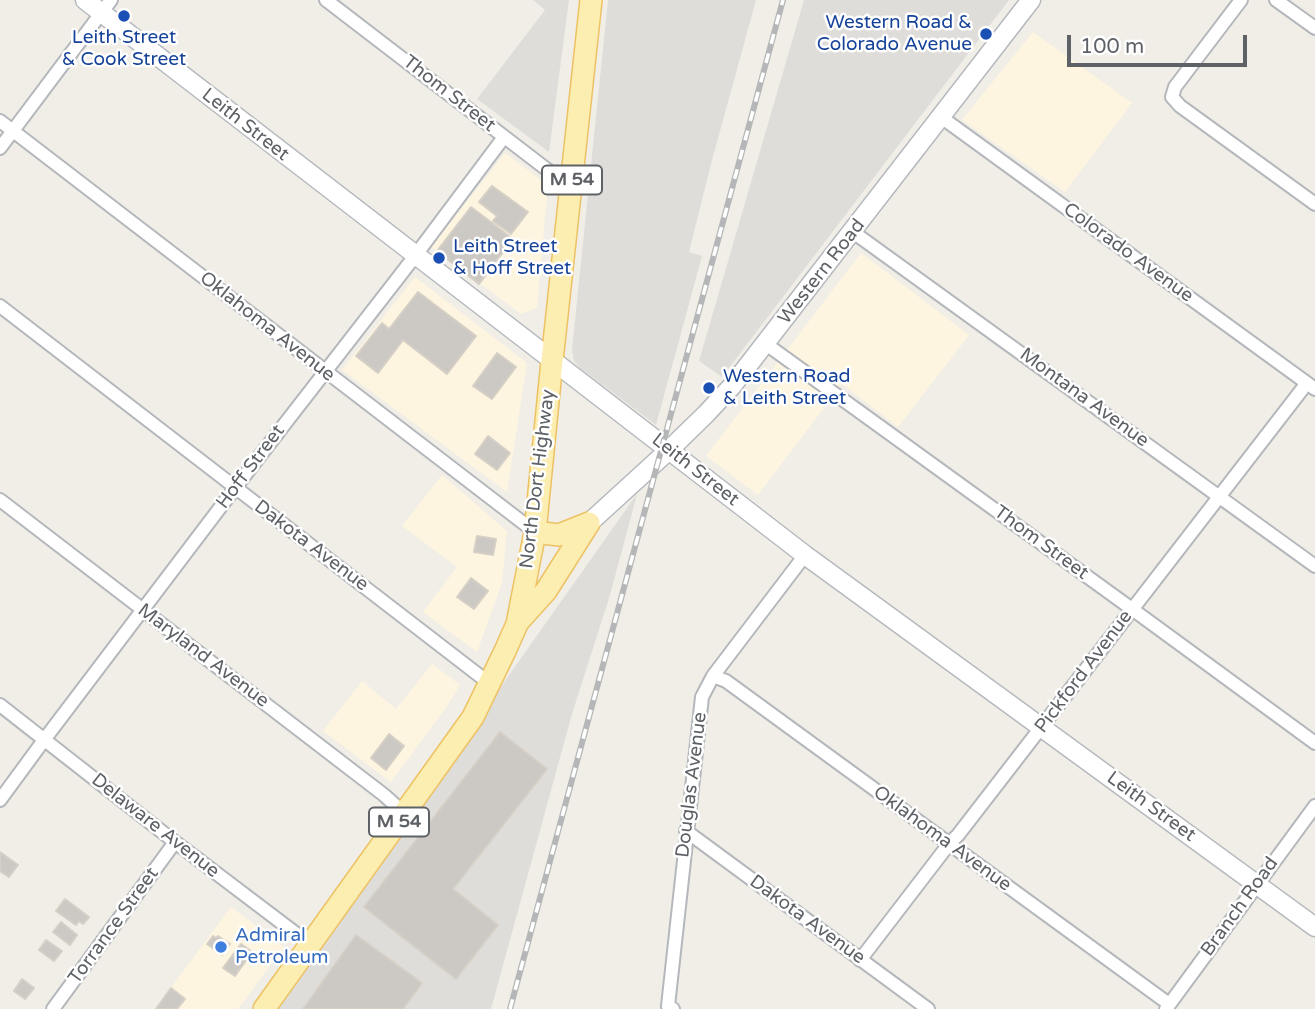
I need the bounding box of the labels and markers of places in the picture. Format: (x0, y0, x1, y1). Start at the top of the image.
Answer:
marker: Leith Street & Cook Street (116, 8, 132, 24)
place label: Western Road & Colorado Avenue (817, 12, 972, 56)
marker: Western Road & Colorado Avenue (978, 26, 994, 42)
place label: Leith Street & Cook Street (62, 27, 186, 71)
place label: Leith Street & Hoff Street (453, 236, 571, 280)
marker: Leith Street & Hoff Street (431, 250, 447, 266)
place label: Western Road & Leith Street (723, 366, 851, 410)
marker: Western Road & Leith Street (701, 380, 717, 396)
place label: Admiral Petroleum (235, 925, 329, 969)
marker: Admiral Petroleum (213, 939, 229, 955)

